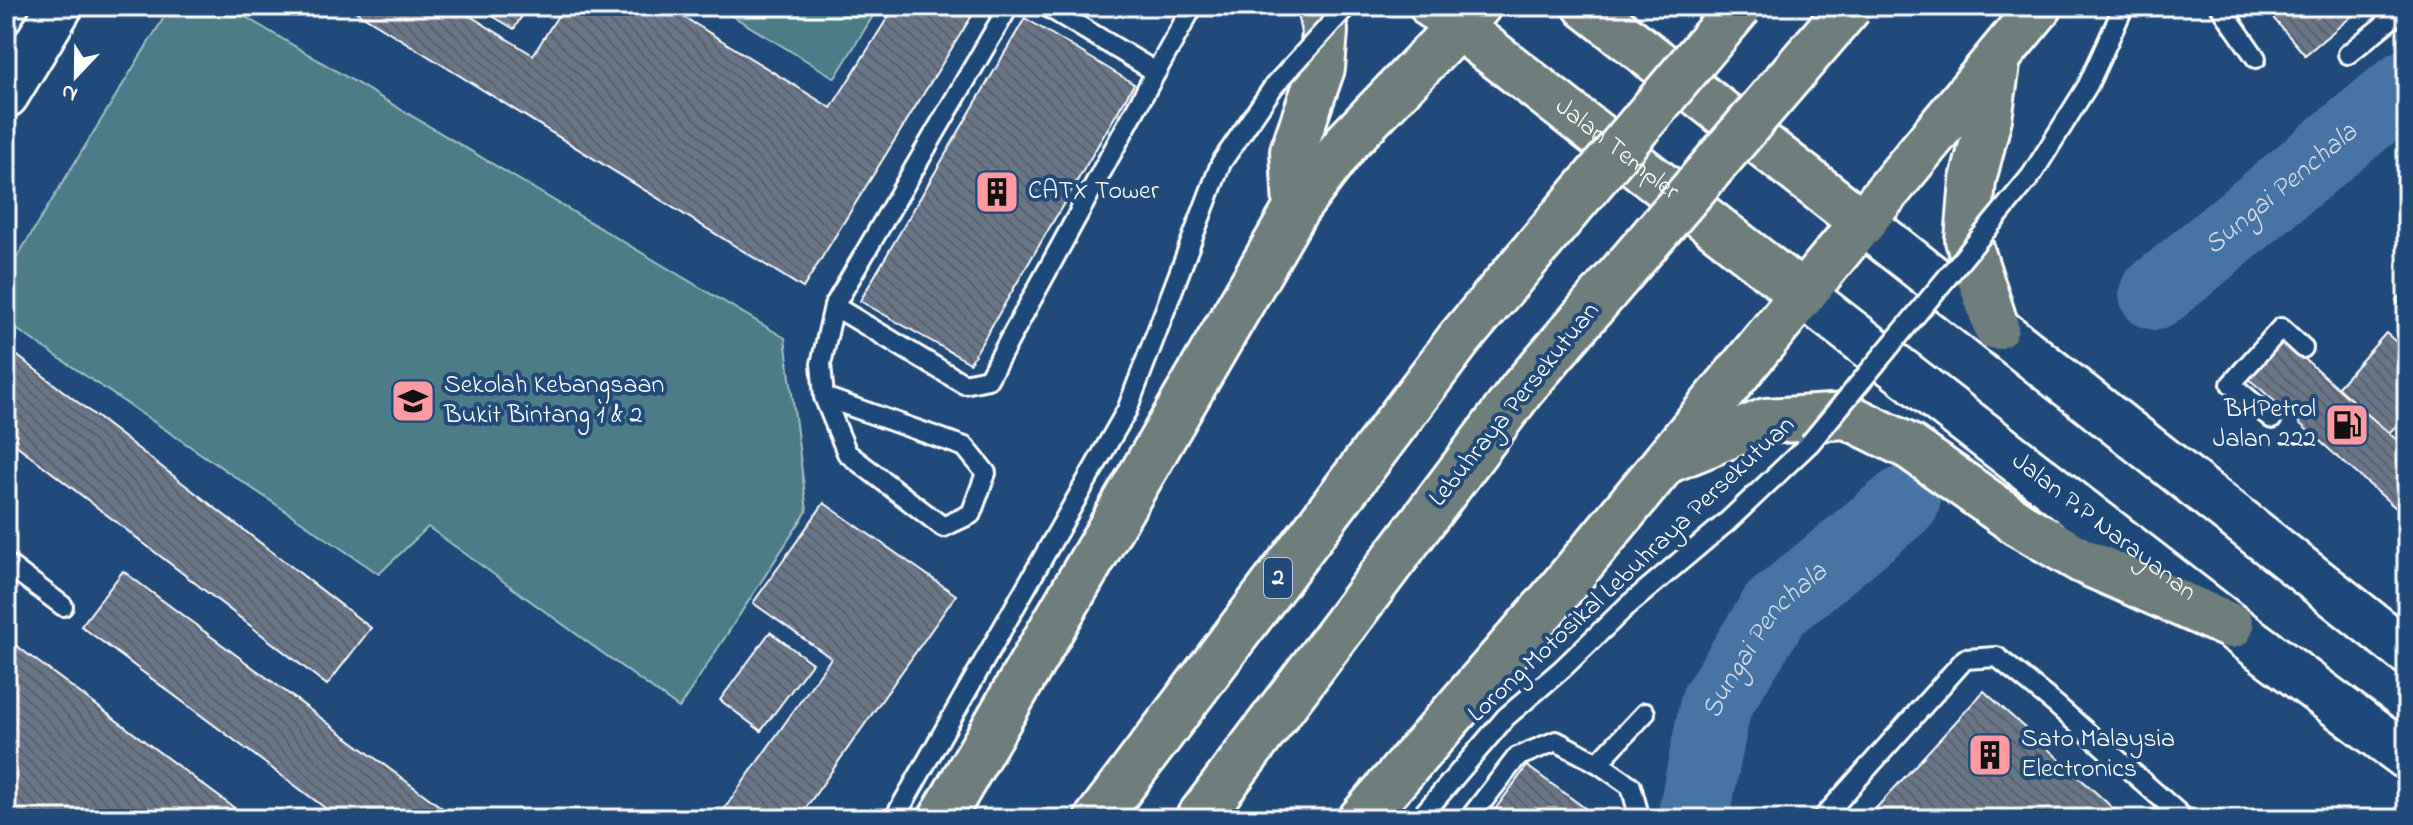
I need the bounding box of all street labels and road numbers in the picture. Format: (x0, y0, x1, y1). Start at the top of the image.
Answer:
street label: Jalan Templer (1546, 89, 1688, 211)
street label: Lebuhraya Persekutuan (1420, 294, 1610, 516)
street label: Lorong Motosikal Lebuhraya Persekutuan (1460, 408, 1804, 732)
street label: Jalan P.P Narayanan (2003, 444, 2204, 611)
road number: 2 (1264, 558, 1292, 598)

